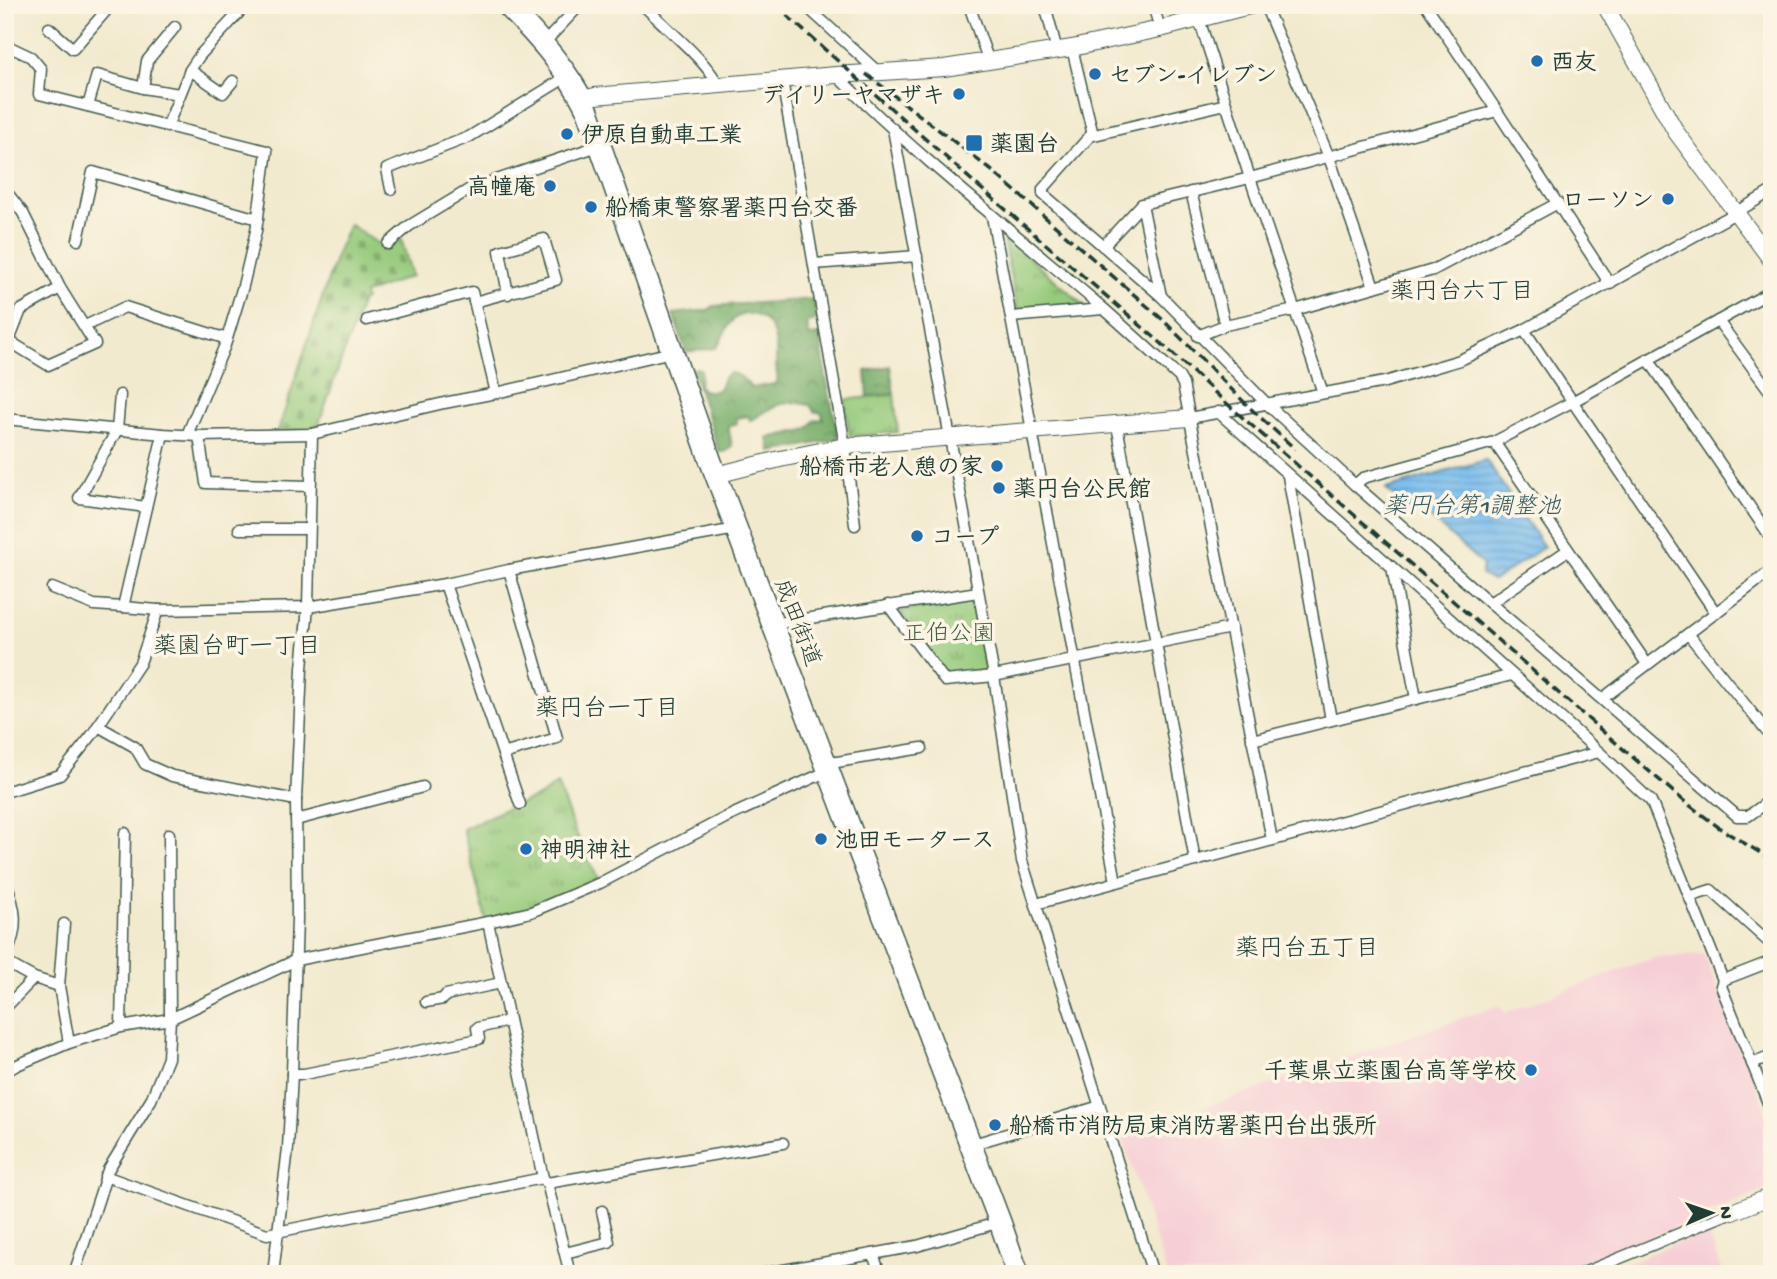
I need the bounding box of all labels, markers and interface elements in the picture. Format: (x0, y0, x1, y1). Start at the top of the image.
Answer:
place label: 西友 (1551, 50, 1597, 78)
marker: 西友 (1529, 53, 1545, 69)
place label: セブン-イレブン (1109, 63, 1277, 91)
marker: セブン-イレブン (1087, 66, 1103, 82)
place label: デイリーヤマザキ (761, 84, 945, 111)
marker: デイリーヤマザキ (951, 86, 967, 102)
place label: 伊原自動車工業 (581, 123, 742, 151)
marker: 伊原自動車工業 (559, 126, 575, 142)
place label: 薬園台 (990, 131, 1059, 160)
marker: 薬園台 (964, 133, 984, 153)
place label: 高幢庵 (467, 174, 536, 203)
marker: 高幢庵 (542, 178, 558, 194)
place label: ローソン (1562, 189, 1654, 216)
marker: ローソン (1660, 191, 1676, 207)
place label: 船橋東警察署薬円台交番 (605, 195, 858, 224)
marker: 船橋東警察署薬円台交番 (583, 199, 599, 215)
district label: 薬円台六丁目 (1390, 278, 1534, 308)
place label: 船橋市老人憩の家 (799, 455, 983, 483)
marker: 船橋市老人憩の家 (989, 458, 1005, 474)
place label: 薬円台公民館 (1013, 476, 1151, 505)
marker: 薬円台公民館 (991, 480, 1007, 496)
water label: 薬円台第1調整池 (1383, 493, 1562, 523)
place label: コープ (931, 525, 999, 553)
marker: コープ (909, 528, 925, 544)
street label: 成田街道 (767, 575, 826, 671)
park label: 正伯公園 (903, 621, 995, 649)
district label: 薬園台町一丁目 (153, 633, 321, 663)
district label: 薬円台一丁目 (535, 695, 679, 725)
place label: 池田モータース (835, 828, 995, 856)
marker: 池田モータース (813, 831, 829, 847)
place label: 神明神社 (540, 838, 632, 866)
marker: 神明神社 (518, 841, 534, 857)
district label: 薬円台五丁目 (1235, 935, 1379, 965)
place label: 千葉県立薬園台高等学校 (1264, 1058, 1517, 1087)
marker: 千葉県立薬園台高等学校 (1523, 1062, 1539, 1078)
place label: 船橋市消防局東消防署薬円台出張所 (1009, 1113, 1377, 1142)
marker: 船橋市消防局東消防署薬円台出張所 (987, 1117, 1003, 1133)
north arrow (1676, 1178, 1746, 1248)
text: N (1713, 1206, 1736, 1219)

